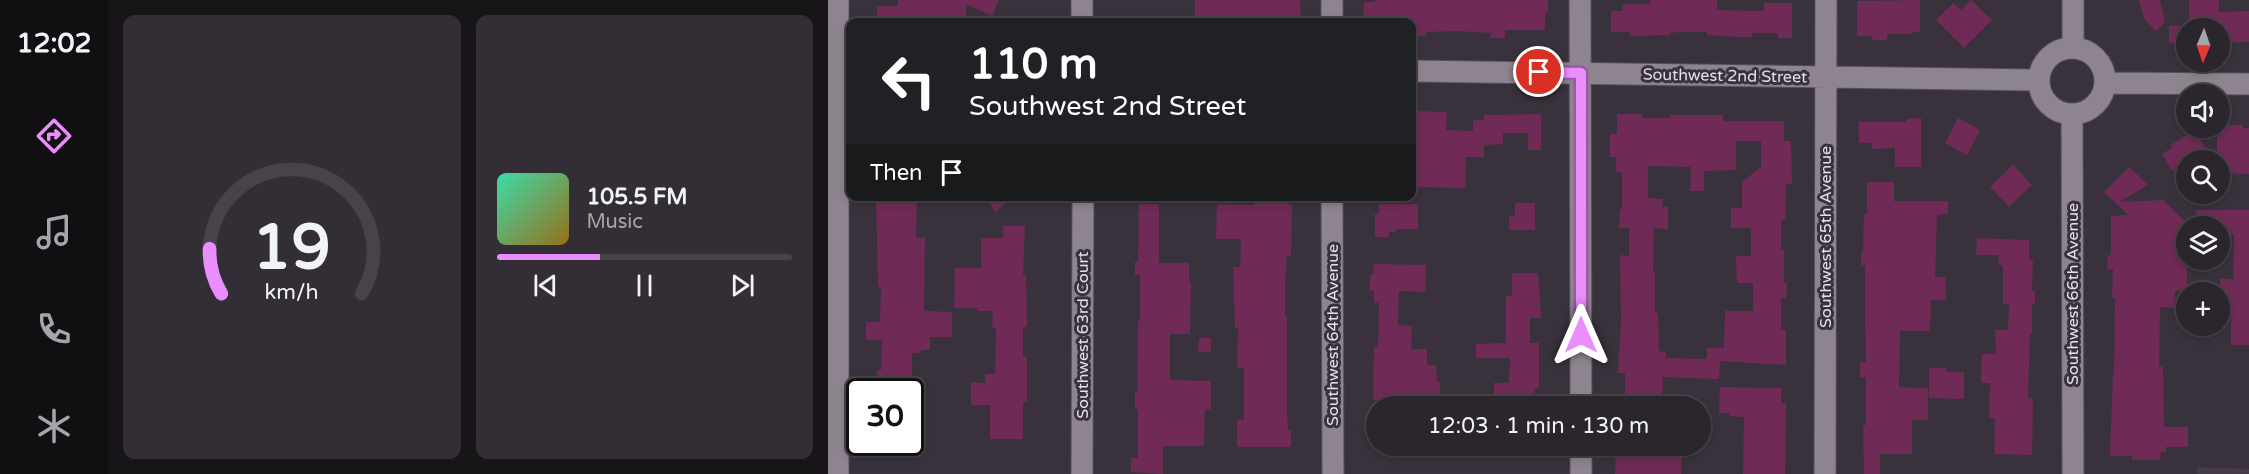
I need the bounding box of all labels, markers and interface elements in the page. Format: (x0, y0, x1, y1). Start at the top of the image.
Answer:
north arrow (2176, 18, 2230, 72)
map controls (2176, 18, 2230, 336)
text: 12:02 (17, 27, 91, 60)
text: 110 m (969, 39, 1098, 90)
icon: left (870, 42, 948, 120)
pin (1513, 46, 1564, 97)
icon: arrive (1522, 55, 1555, 88)
street label: Southwest 2nd Street (1643, 65, 1807, 87)
button: sound (2176, 84, 2230, 138)
text: Southwest 2nd Street (969, 90, 1246, 123)
icon: directions (33, 115, 75, 157)
street label: Southwest 65th Avenue (1816, 146, 1836, 328)
button: search (2176, 150, 2230, 204)
icon: arrive (935, 156, 968, 189)
text: Then (870, 160, 923, 186)
text: 105.5 FM (587, 184, 688, 210)
street label: Southwest 66th Avenue (2063, 203, 2083, 385)
text: Music (587, 210, 643, 234)
icon: music (33, 211, 75, 253)
text: 19 (253, 211, 331, 286)
button: layers (2176, 216, 2230, 270)
street label: Southwest 64th Avenue (1323, 244, 1343, 426)
street label: Southwest 63rd Court (1073, 251, 1093, 419)
icon: previous (529, 269, 562, 302)
icon: pause (628, 269, 661, 302)
icon: next (726, 269, 759, 302)
text: km/h (265, 279, 319, 305)
button: + (2176, 282, 2230, 336)
position arrow (1549, 303, 1613, 367)
icon: phone (33, 308, 75, 350)
speed limit sign: 30 (846, 378, 924, 456)
icon: climate (33, 405, 75, 447)
text: 12:03 · 1 min · 130 m (1428, 413, 1649, 439)

